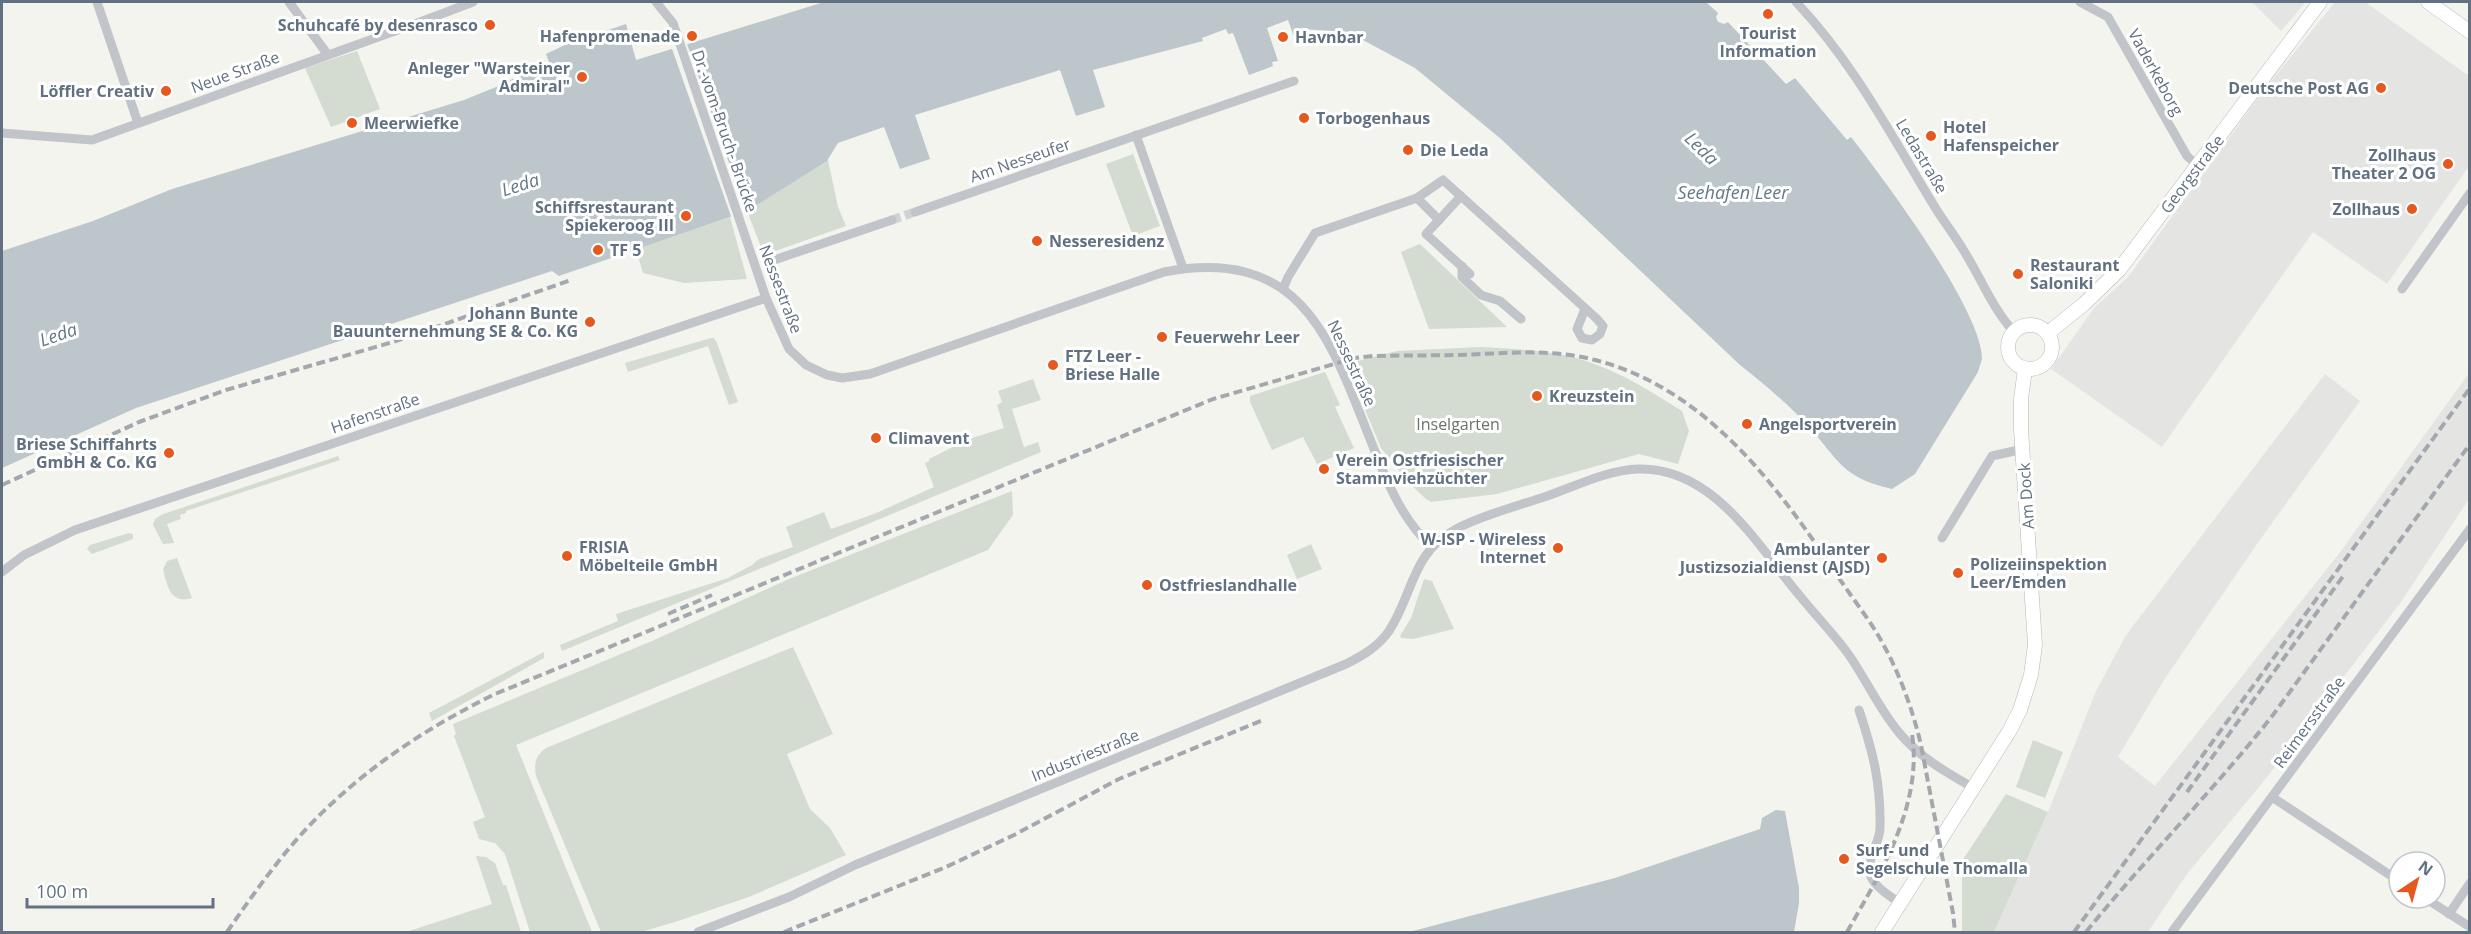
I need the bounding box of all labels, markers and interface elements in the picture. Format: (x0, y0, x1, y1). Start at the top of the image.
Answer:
marker: Tourist Information (1761, 7, 1775, 21)
place label: Schuhcafé by desenrasco (278, 14, 478, 36)
marker: Schuhcafé by desenrasco (483, 18, 497, 32)
place label: Tourist Information (1720, 22, 1816, 62)
place label: Hafenpromenade (540, 25, 680, 47)
street label: Vaderkeborg (2123, 25, 2189, 119)
place label: Havnbar (1295, 26, 1364, 48)
marker: Hafenpromenade (685, 29, 699, 43)
marker: Havnbar (1276, 30, 1290, 44)
street label: Neue Straße (188, 46, 282, 98)
street label: Dr.-vom-Bruch- Brücke (687, 47, 763, 215)
place label: Anleger "Warsteiner Admiral" (408, 57, 570, 97)
marker: Anleger "Warsteiner Admiral" (575, 70, 589, 84)
place label: Deutsche Post AG (2228, 77, 2369, 99)
place label: Löffler Creativ (39, 80, 155, 102)
marker: Deutsche Post AG (2374, 81, 2388, 95)
marker: Löffler Creativ (159, 84, 173, 98)
place label: Torbogenhaus (1316, 107, 1430, 129)
marker: Torbogenhaus (1297, 111, 1311, 125)
place label: Meerwiefke (364, 112, 459, 134)
street label: Ledastraße (1891, 114, 1953, 198)
marker: Meerwiefke (345, 116, 359, 130)
place label: Hotel Hafenspeicher (1943, 116, 2059, 156)
water label: Leda (1680, 126, 1724, 170)
marker: Hotel Hafenspeicher (1924, 129, 1938, 143)
street label: Georgstraße (2155, 130, 2229, 218)
street label: Am Nesseufer (967, 132, 1074, 188)
place label: Die Leda (1420, 139, 1489, 161)
marker: Die Leda (1401, 143, 1415, 157)
place label: Zollhaus Theater 2 OG (2332, 144, 2436, 184)
marker: Zollhaus Theater 2 OG (2441, 157, 2455, 171)
water label: Leda (498, 167, 542, 201)
water label: Seehafen Leer (1678, 180, 1789, 204)
place label: Schiffsrestaurant Spiekeroog III (535, 196, 674, 236)
place label: Zollhaus (2332, 198, 2400, 220)
marker: Zollhaus (2405, 202, 2419, 216)
marker: Schiffsrestaurant Spiekeroog III (679, 209, 693, 223)
place label: Nesseresidenz (1049, 230, 1164, 252)
marker: Nesseresidenz (1030, 234, 1044, 248)
place label: TF 5 (610, 239, 641, 261)
street label: Nessestraße (754, 242, 808, 336)
marker: TF 5 (591, 243, 605, 257)
place label: Restaurant Saloniki (2030, 254, 2120, 294)
marker: Restaurant Saloniki (2011, 267, 2025, 281)
place label: Johann Bunte Bauunternehmung SE & Co. KG (333, 302, 578, 342)
marker: Johann Bunte Bauunternehmung SE & Co. KG (583, 315, 597, 329)
water label: Leda (36, 316, 80, 352)
street label: Nessestraße (1322, 316, 1382, 410)
place label: Feuerwehr Leer (1174, 326, 1300, 348)
marker: Feuerwehr Leer (1155, 330, 1169, 344)
place label: FTZ Leer - Briese Halle (1065, 345, 1160, 385)
marker: FTZ Leer - Briese Halle (1046, 358, 1060, 372)
place label: Kreuzstein (1549, 385, 1634, 407)
street label: Hafenstraße (328, 388, 422, 438)
marker: Kreuzstein (1530, 389, 1544, 403)
park label: Inselgarten (1416, 413, 1500, 435)
place label: Angelsportverein (1759, 413, 1897, 435)
marker: Angelsportverein (1740, 417, 1754, 431)
place label: Climavent (888, 427, 969, 449)
marker: Climavent (869, 431, 883, 445)
place label: Briese Schiffahrts GmbH & Co. KG (16, 433, 157, 473)
marker: Briese Schiffahrts GmbH & Co. KG (162, 446, 176, 460)
place label: Verein Ostfriesischer Stammviehzüchter (1336, 449, 1504, 489)
marker: Verein Ostfriesischer Stammviehzüchter (1317, 462, 1331, 476)
street label: Am Dock (2013, 462, 2039, 530)
place label: W-ISP - Wireless Internet (1420, 528, 1546, 568)
place label: FRISIA Möbelteile GmbH (579, 536, 718, 576)
place label: Ambulanter Justizsozialdienst (AJSD) (1678, 538, 1870, 578)
marker: W-ISP - Wireless Internet (1551, 541, 1565, 555)
marker: FRISIA Möbelteile GmbH (560, 549, 574, 563)
marker: Ambulanter Justizsozialdienst (AJSD) (1875, 551, 1889, 565)
place label: Polizeiinspektion Leer/Emden (1970, 553, 2107, 593)
marker: Polizeiinspektion Leer/Emden (1951, 566, 1965, 580)
place label: Ostfrieslandhalle (1159, 574, 1297, 596)
marker: Ostfrieslandhalle (1140, 578, 1154, 592)
street label: Reimersstraße (2268, 672, 2350, 772)
street label: Industriestraße (1028, 723, 1142, 787)
place label: Surf- und Segelschule Thomalla (1856, 839, 2028, 879)
north arrow (2387, 850, 2447, 910)
marker: Surf- und Segelschule Thomalla (1837, 852, 1851, 866)
text: N (2414, 855, 2438, 881)
scale bar (27, 871, 213, 909)
text: 100 m (36, 879, 88, 903)

